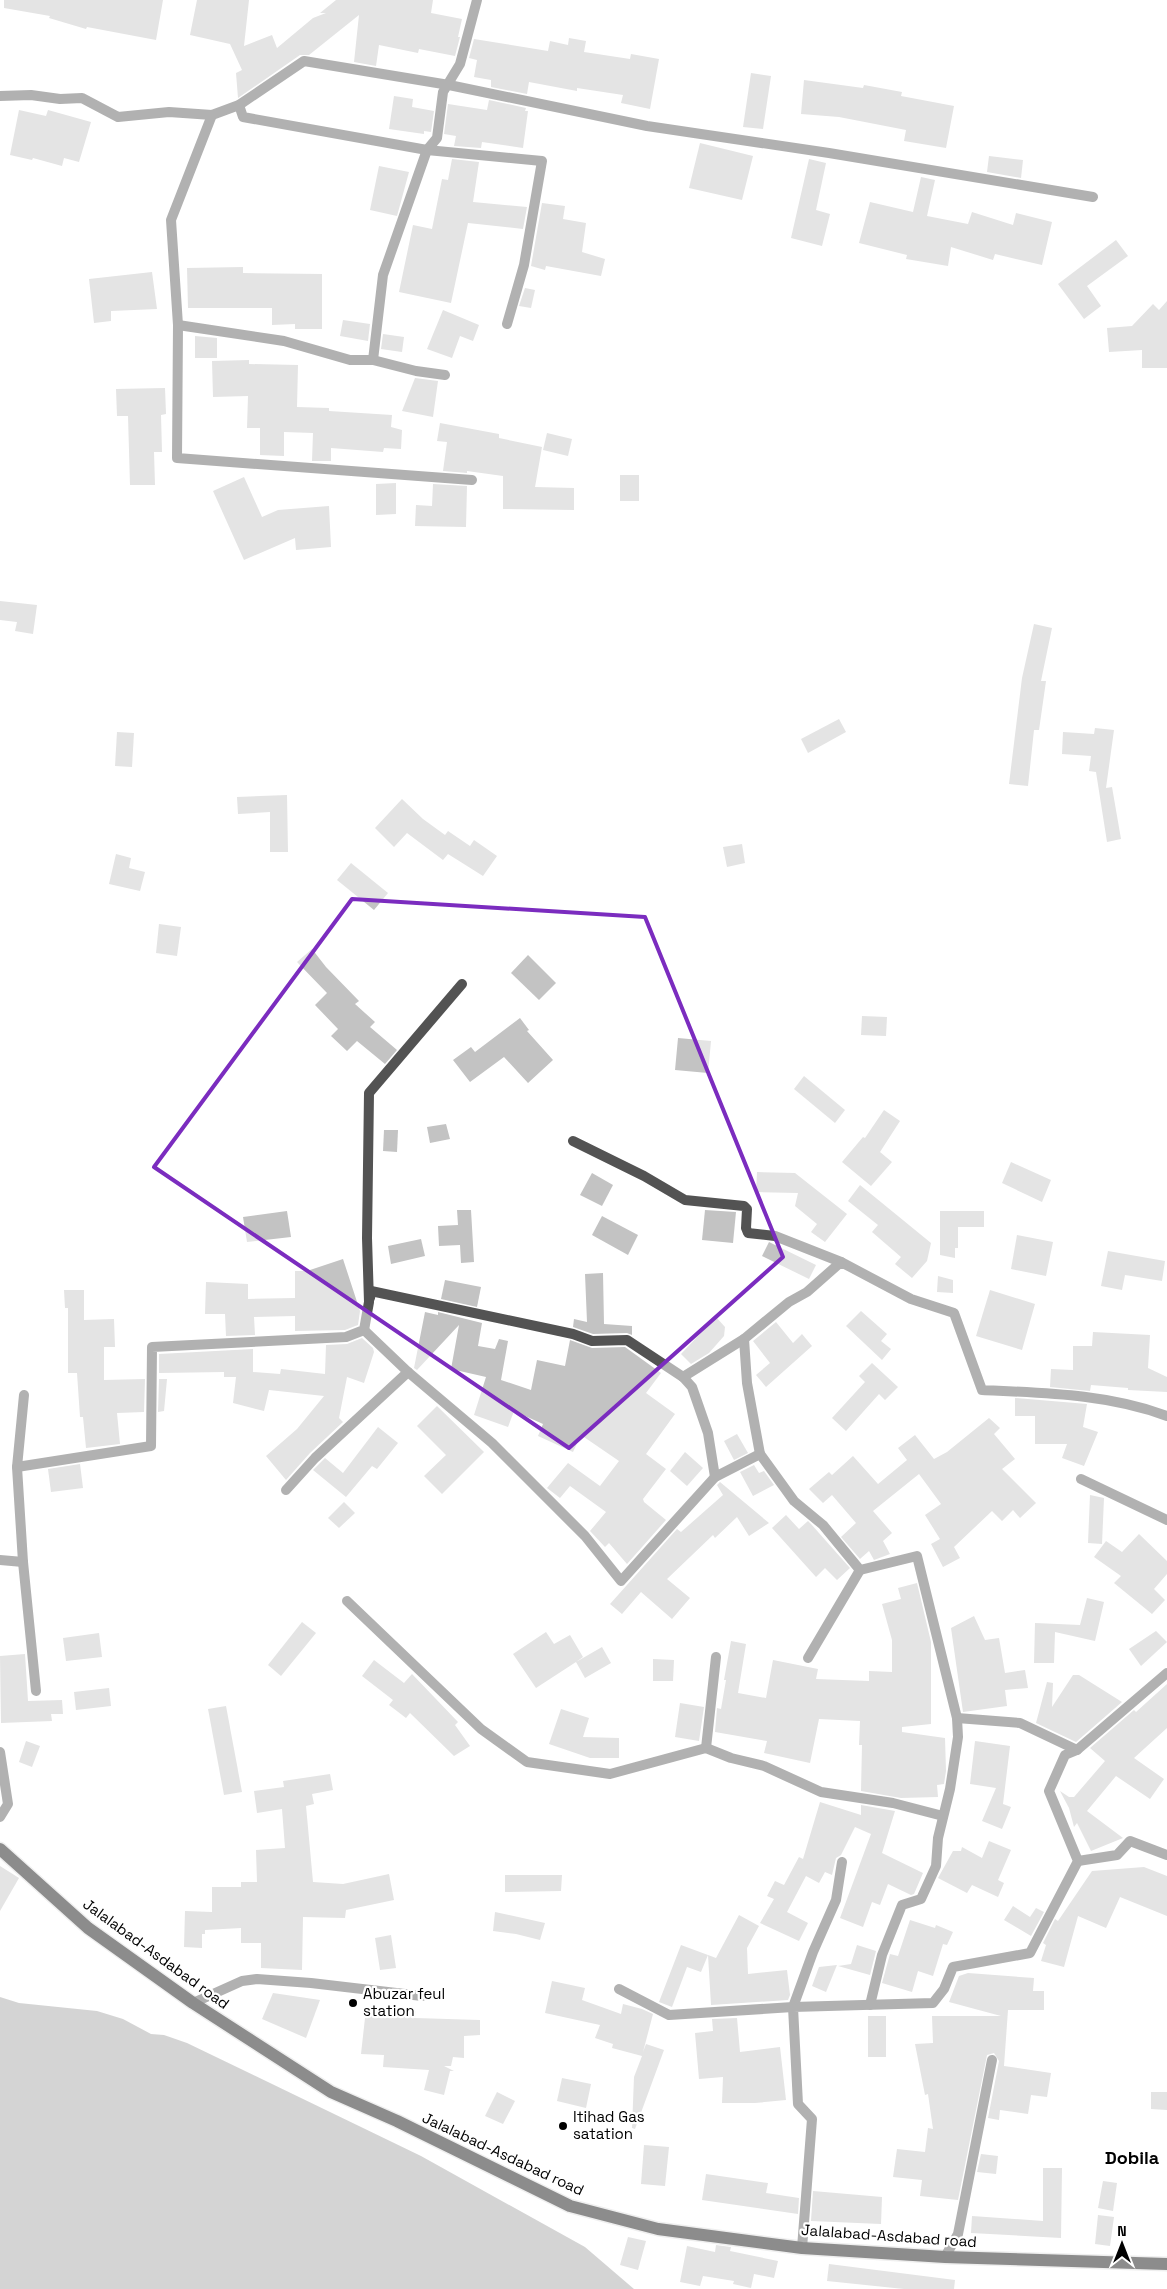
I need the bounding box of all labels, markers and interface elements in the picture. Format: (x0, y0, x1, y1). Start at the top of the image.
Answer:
street label: Jalalabad-Asdabad road (79, 1894, 233, 2013)
place label: Abuzar feul station (363, 1984, 445, 2020)
marker: Abuzar feul station (347, 1997, 359, 2009)
place label: Itihad Gas satation (573, 2107, 645, 2143)
street label: Jalalabad-Asdabad road (419, 2108, 587, 2199)
marker: Itihad Gas satation (557, 2120, 569, 2132)
district label: Dobila (1105, 2146, 1160, 2169)
north arrow (1097, 2219, 1147, 2269)
street label: Jalalabad-Asdabad road (801, 2220, 978, 2251)
text: N (1117, 2222, 1127, 2240)

